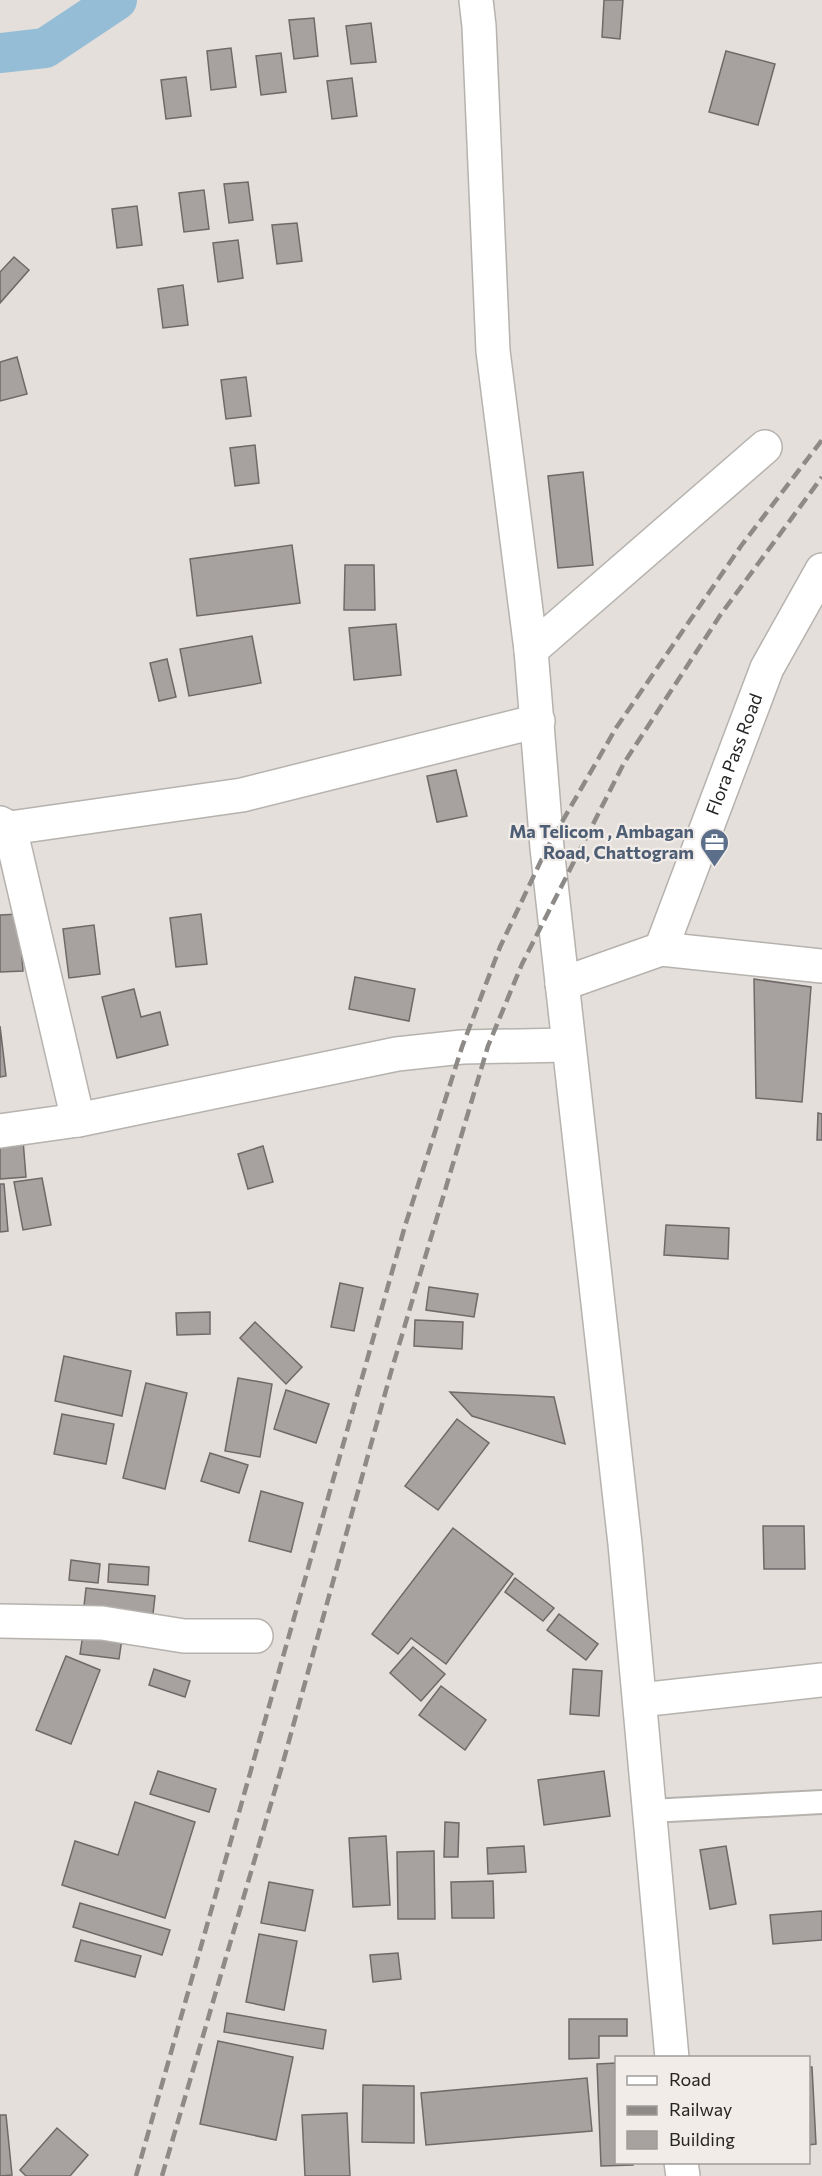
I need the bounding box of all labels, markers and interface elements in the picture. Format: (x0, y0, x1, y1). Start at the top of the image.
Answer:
street label: Flora Pass Road (701, 690, 766, 818)
place label: Ma Telicom , Ambagan Road, Chattogram (509, 820, 694, 863)
office icon: Ma Telicom , Ambagan Road, Chattogram (699, 826, 731, 868)
legend (615, 2056, 810, 2164)
text: Road (669, 2068, 711, 2090)
text: Railway (669, 2098, 732, 2120)
text: Building (669, 2128, 735, 2150)

